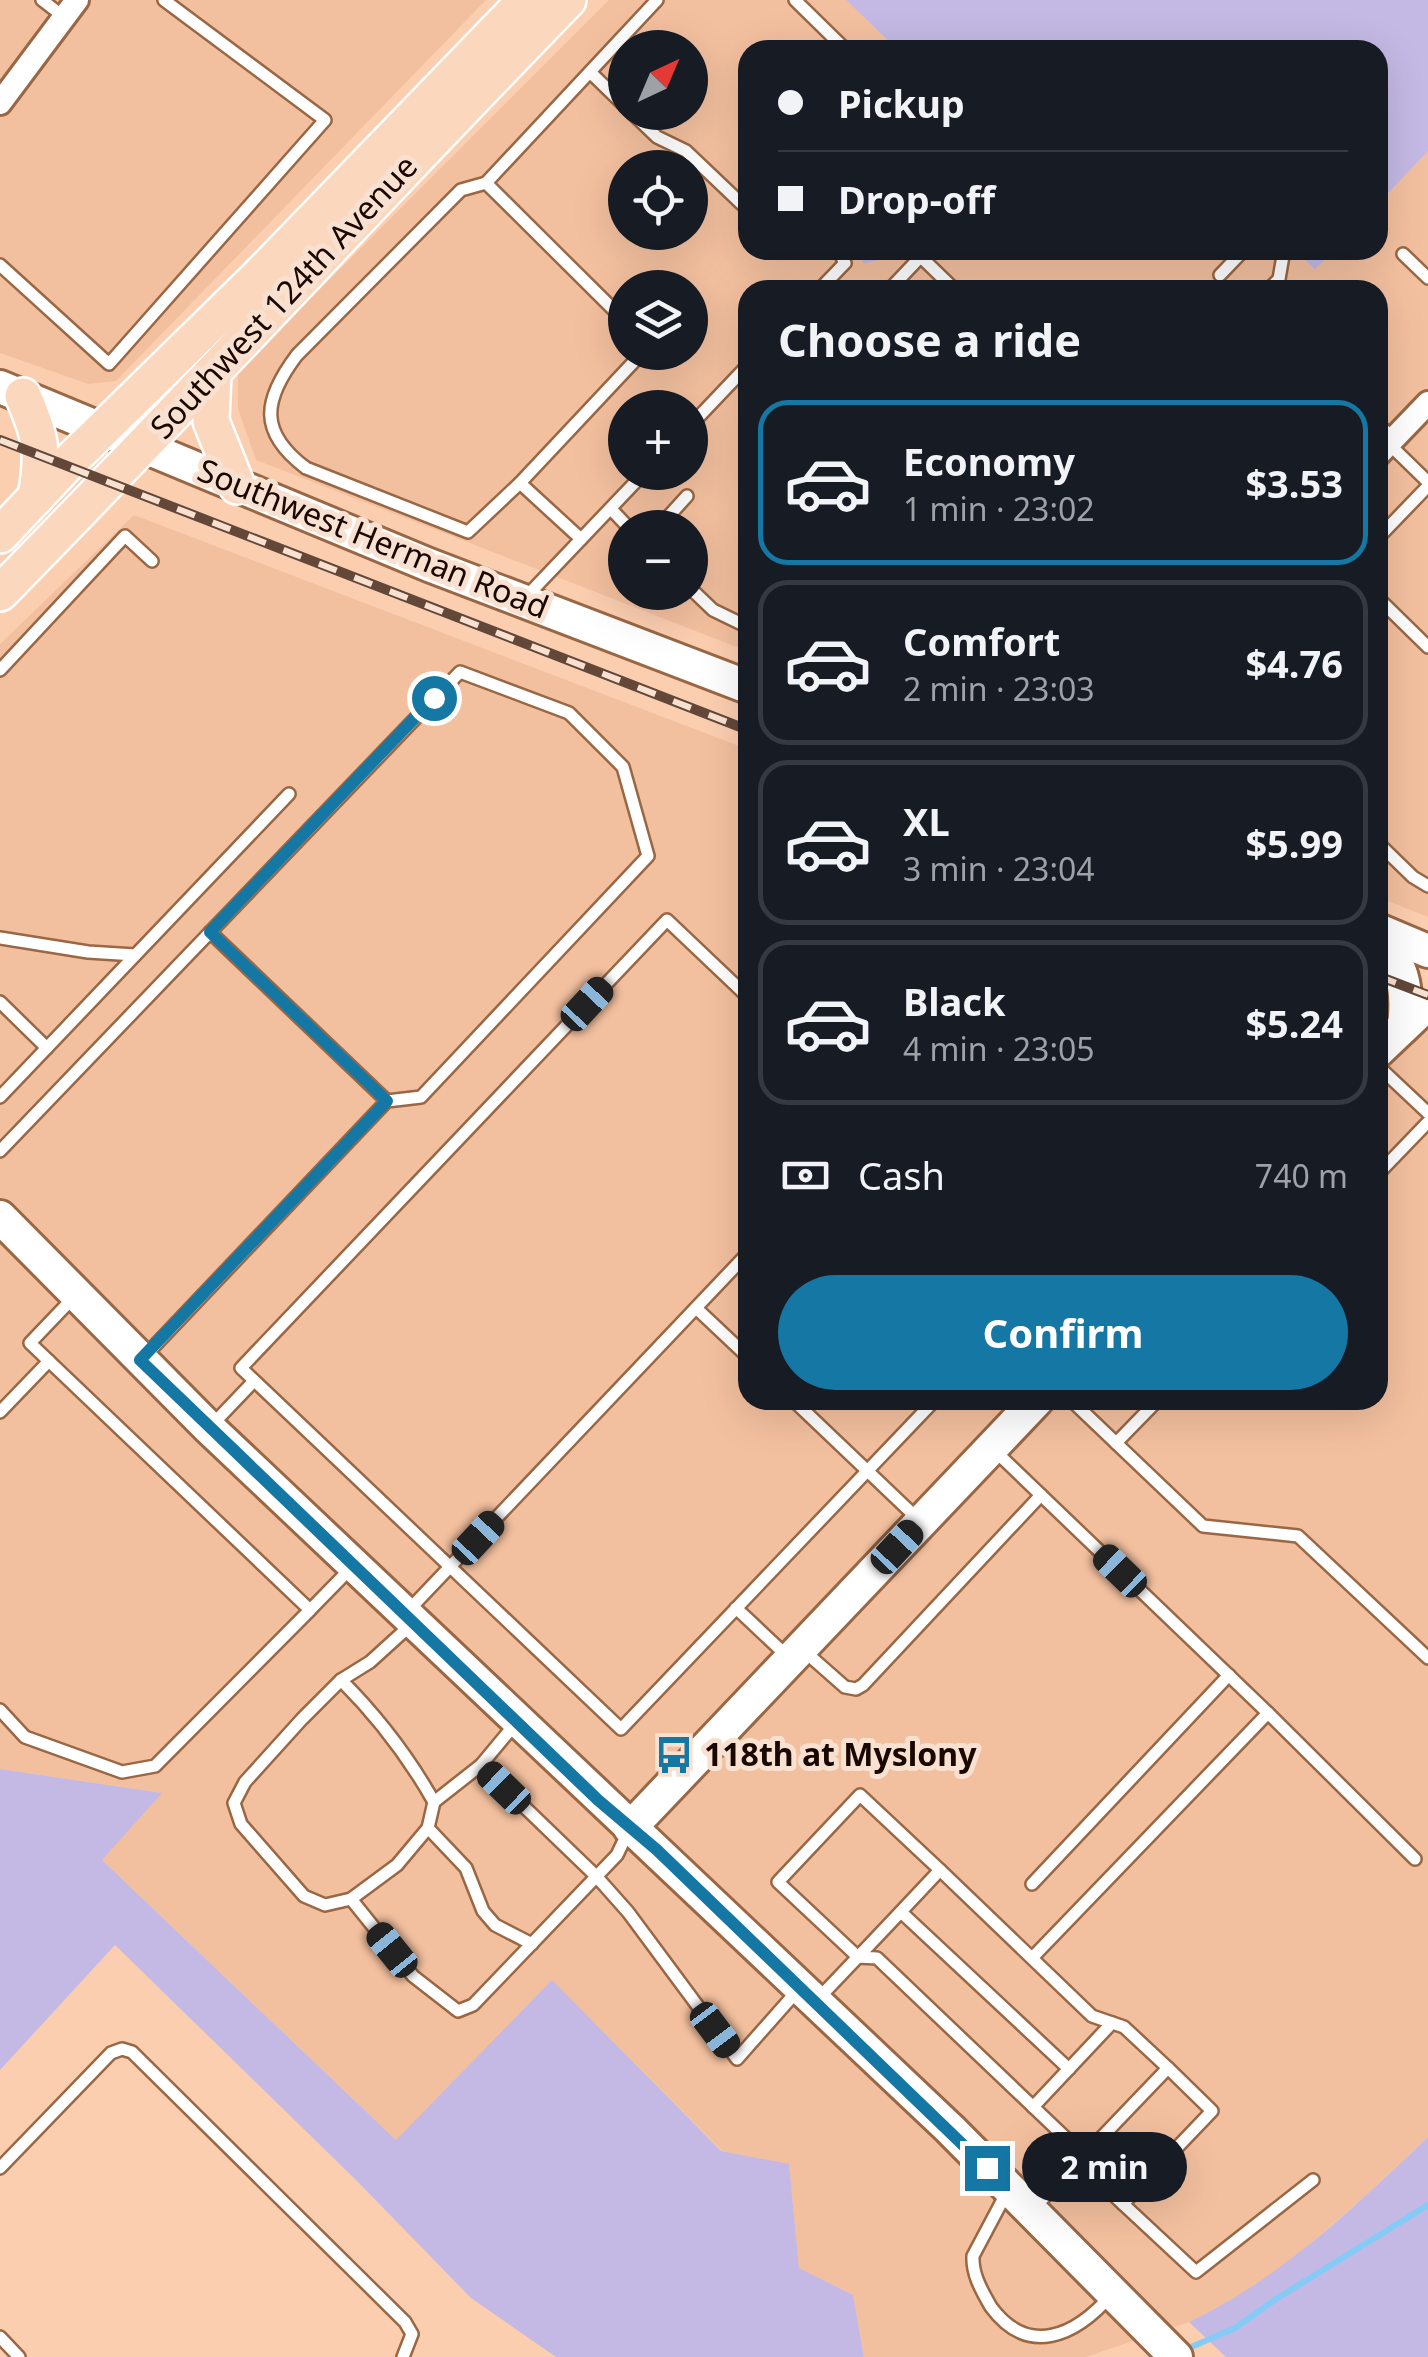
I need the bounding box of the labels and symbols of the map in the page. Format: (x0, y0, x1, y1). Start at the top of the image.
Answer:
north arrow (608, 30, 708, 130)
street label: Southwest 124th Avenue (140, 145, 426, 447)
street label: Southwest Herman Road (192, 448, 555, 628)
route start (412, 676, 457, 721)
car (556, 972, 618, 1036)
car (447, 1506, 509, 1570)
car (866, 1515, 928, 1579)
car (1088, 1539, 1152, 1603)
place label: 118th at Myslony (704, 1732, 977, 1775)
bus stop icon: 118th at Myslony (653, 1734, 695, 1776)
car (472, 1756, 536, 1820)
car (361, 1917, 423, 1983)
car (685, 1997, 745, 2063)
callout: 2 min (1022, 2133, 1187, 2203)
route end (965, 2146, 1010, 2191)

